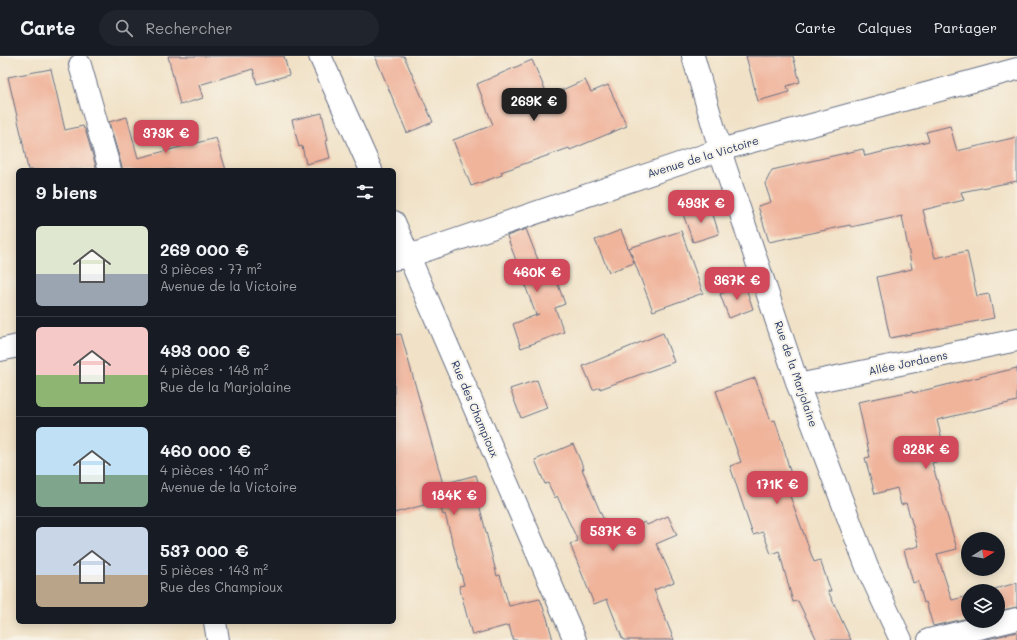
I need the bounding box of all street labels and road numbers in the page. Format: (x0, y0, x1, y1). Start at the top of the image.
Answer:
street label: Avenue de la Victoire (645, 132, 761, 181)
street label: Rue de la Marjolaine (771, 319, 822, 429)
street label: Allée Jordaens (867, 347, 949, 378)
street label: Rue des Champioux (448, 358, 503, 460)

